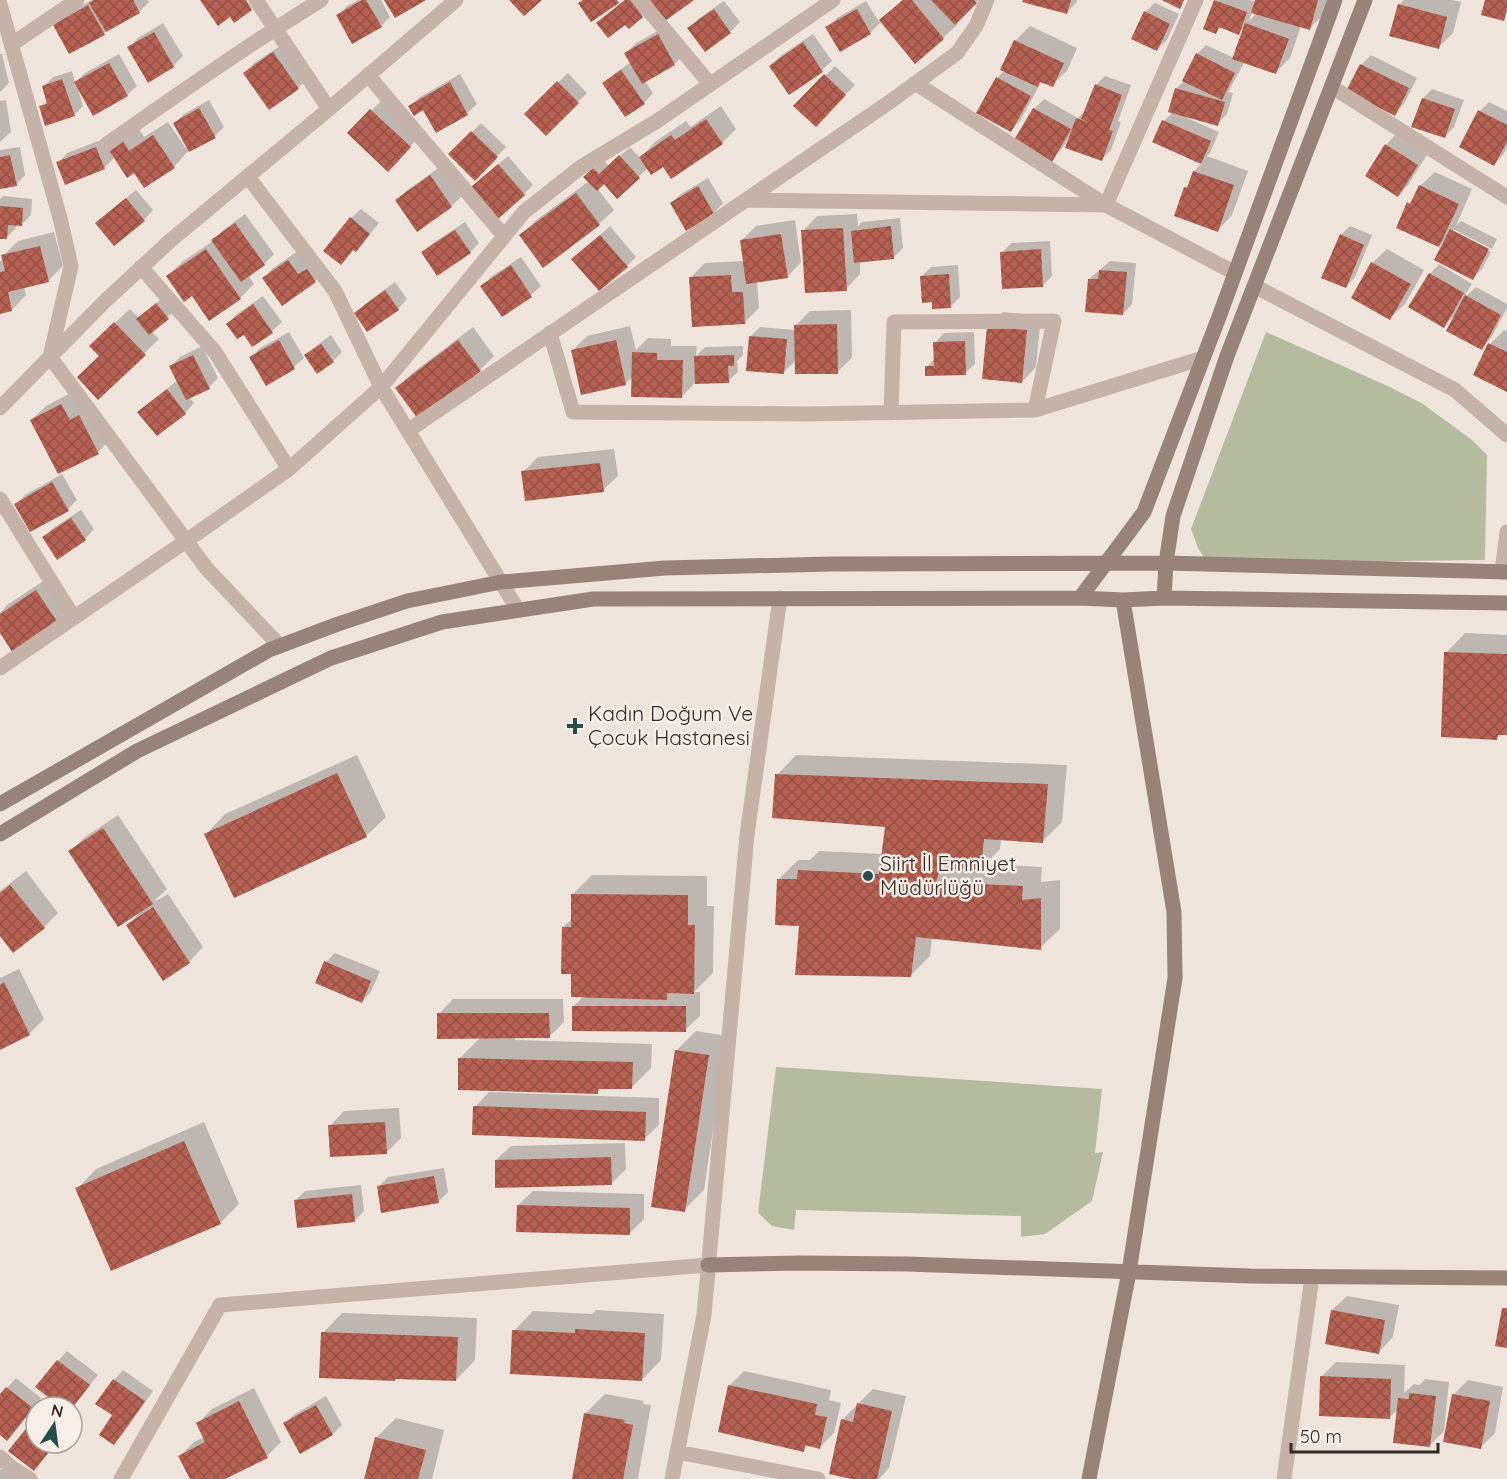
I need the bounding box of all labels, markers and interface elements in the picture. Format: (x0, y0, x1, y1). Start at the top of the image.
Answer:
place label: Kadın Doğum Ve Çocuk Hastanesi (588, 700, 753, 750)
marker: Kadın Doğum Ve Çocuk Hastanesi (566, 717, 584, 735)
place label: Siirt İl Emniyet Müdürlüğü (880, 850, 1016, 900)
marker: Siirt İl Emniyet Müdürlüğü (861, 869, 875, 883)
north arrow (24, 1395, 84, 1455)
text: N (49, 1399, 65, 1421)
scale bar (1291, 1416, 1438, 1454)
text: 50 m (1300, 1425, 1342, 1448)

